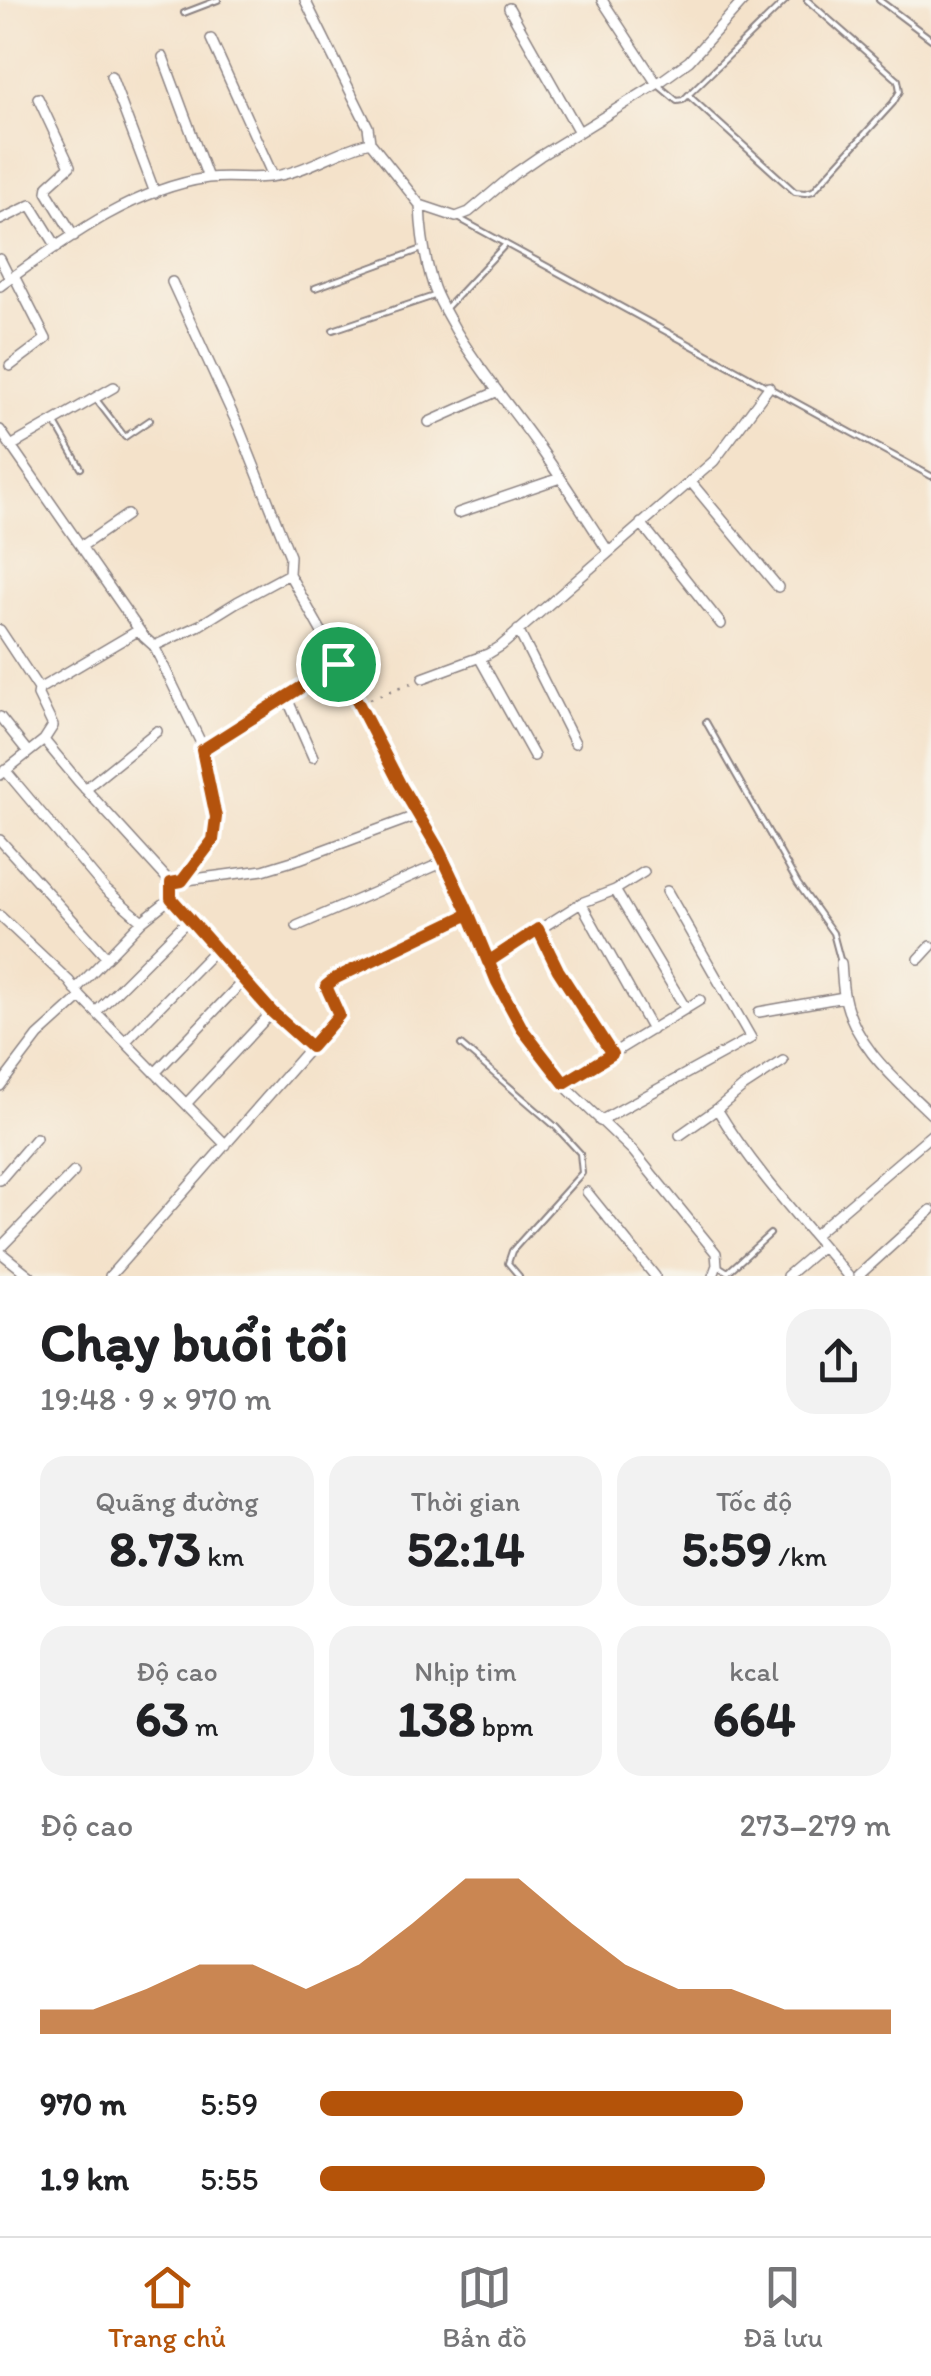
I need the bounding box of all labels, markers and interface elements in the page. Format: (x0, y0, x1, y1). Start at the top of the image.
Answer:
pin (296, 622, 381, 707)
icon: arrive (311, 637, 366, 692)
text: Chạy buổi tối (40, 1309, 348, 1375)
button: share (786, 1309, 891, 1414)
text: 19:48 · 9 × 970 m (40, 1380, 272, 1418)
text: Quãng đường (95, 1484, 258, 1518)
text: Thời gian (411, 1484, 520, 1518)
text: Tốc độ (716, 1484, 792, 1518)
text: 8.73 (109, 1518, 201, 1579)
text: 52:14 (406, 1518, 525, 1579)
text: 5:59 (681, 1518, 772, 1579)
text: km (201, 1539, 244, 1573)
text: /km (772, 1539, 827, 1573)
text: Độ cao (136, 1654, 218, 1688)
text: Nhịp tim (414, 1654, 517, 1688)
text: kcal (729, 1654, 779, 1688)
text: 63 (135, 1688, 189, 1749)
text: 138 (397, 1688, 475, 1749)
text: 664 (713, 1688, 796, 1749)
text: m (189, 1709, 219, 1743)
text: bpm (475, 1709, 534, 1743)
text: Độ cao (40, 1806, 133, 1844)
text: 273–279 m (739, 1806, 891, 1844)
text: 970 m (40, 2085, 126, 2123)
text: 5:59 (200, 2085, 258, 2123)
text: 1.9 km (40, 2160, 129, 2198)
text: 5:55 (200, 2160, 258, 2198)
tab: Trang chủ (108, 2260, 226, 2354)
tab: Bản đồ (442, 2260, 527, 2354)
tab: Đã lưu (743, 2260, 823, 2354)

